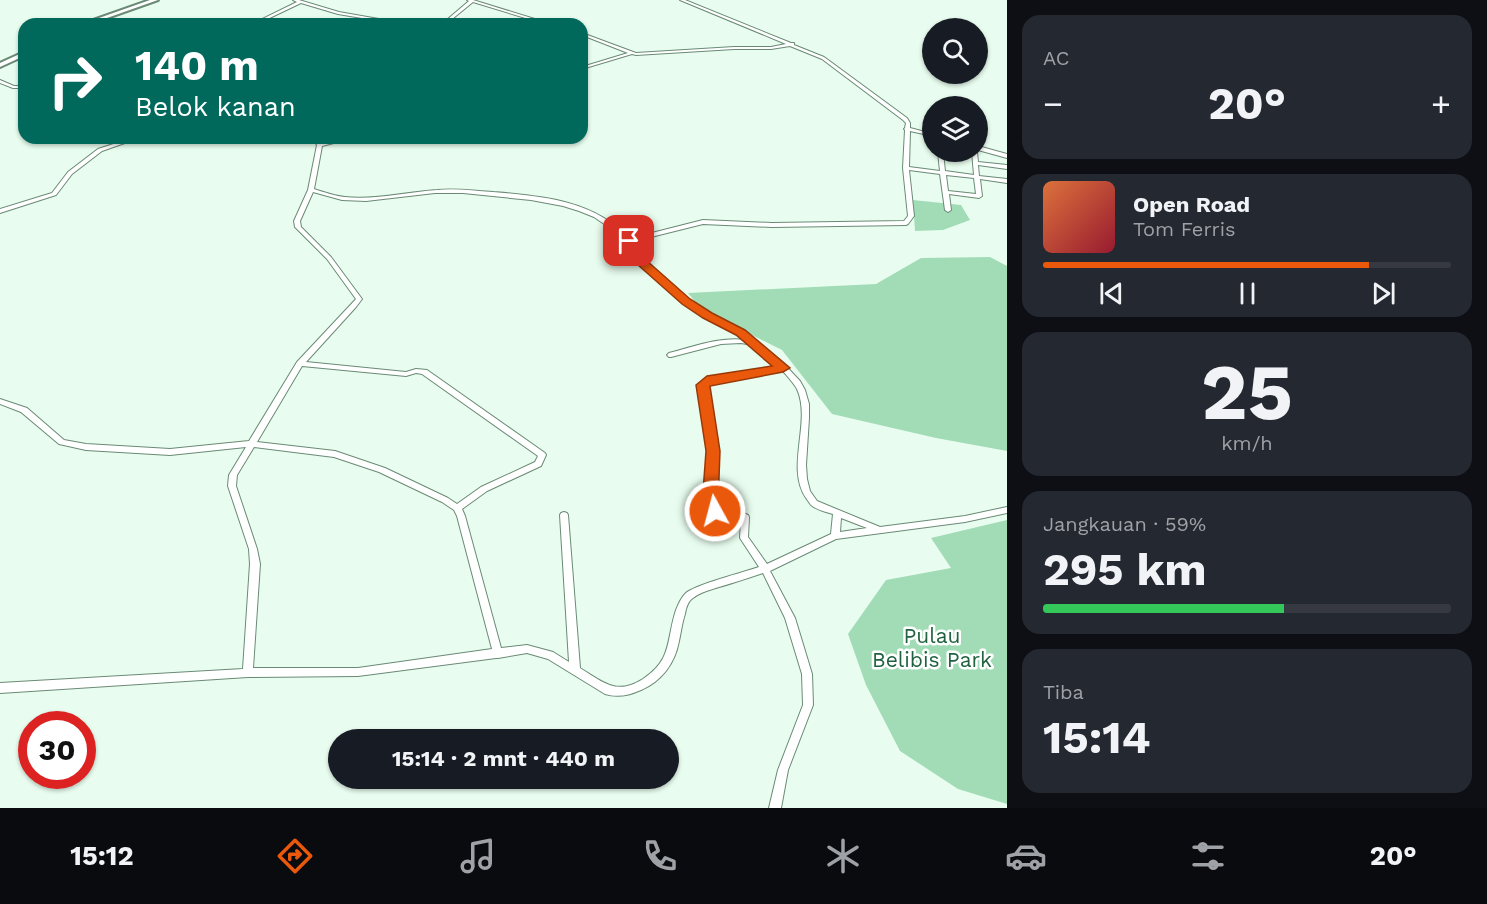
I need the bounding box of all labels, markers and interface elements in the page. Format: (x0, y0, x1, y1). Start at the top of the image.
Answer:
map controls (922, 18, 988, 162)
button: search (922, 18, 988, 84)
text: 140 m (135, 41, 259, 90)
icon: right (36, 42, 114, 120)
text: AC (1043, 46, 1069, 70)
text: 20° (1208, 77, 1286, 130)
text: − (1043, 84, 1063, 123)
text: + (1431, 84, 1451, 123)
text: Belok kanan (135, 91, 296, 123)
button: layers (922, 96, 988, 162)
text: Open Road (1133, 192, 1250, 217)
pin (603, 215, 654, 266)
text: Tom Ferris (1133, 217, 1236, 241)
icon: arrive (612, 224, 645, 257)
icon: previous (1095, 277, 1128, 310)
icon: pause (1231, 277, 1264, 310)
icon: next (1367, 277, 1400, 310)
text: 25 (1201, 346, 1293, 438)
text: km/h (1221, 431, 1273, 455)
position arrow (683, 479, 747, 543)
text: Jangkauan · 59% (1043, 512, 1206, 536)
text: 295 km (1043, 543, 1207, 596)
park label: Pulau Belibis Park (872, 623, 992, 672)
text: Tiba (1043, 680, 1084, 704)
speed limit sign: 30 (18, 711, 96, 789)
text: 15:14 (1043, 711, 1151, 764)
text: 15:14 · 2 mnt · 440 m (392, 746, 615, 771)
icon: directions (274, 835, 316, 877)
icon: music (457, 835, 499, 877)
icon: phone (639, 835, 681, 877)
icon: climate (822, 835, 864, 877)
icon: car (1005, 835, 1047, 877)
icon: filters (1187, 835, 1229, 877)
text: 15:12 (70, 840, 134, 872)
text: 20° (1370, 840, 1417, 872)

